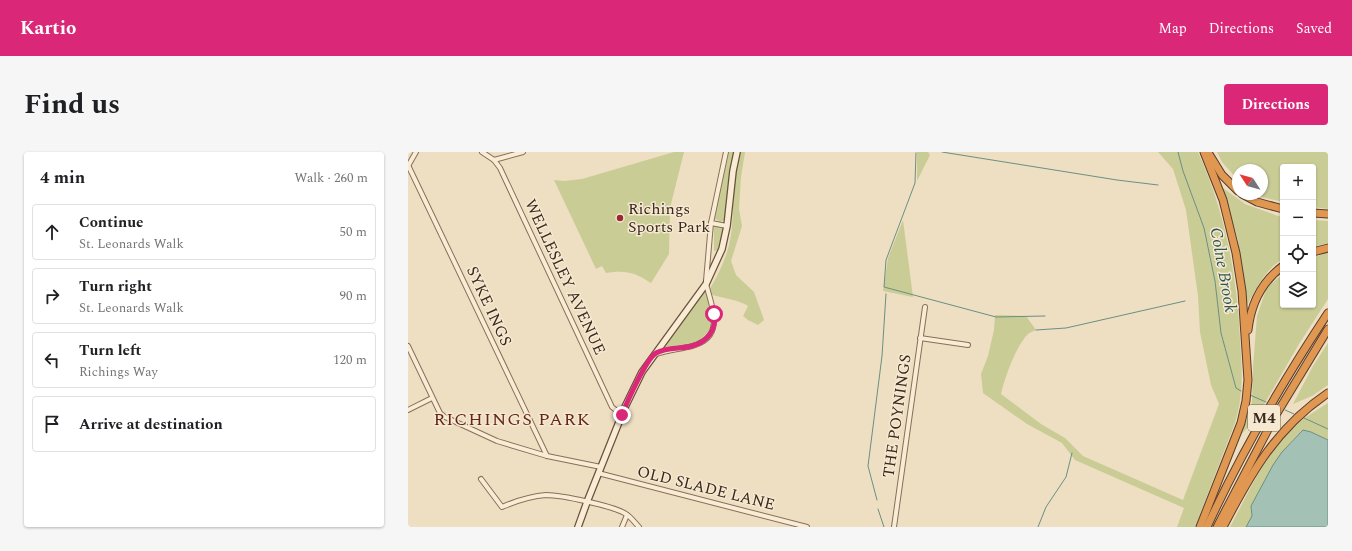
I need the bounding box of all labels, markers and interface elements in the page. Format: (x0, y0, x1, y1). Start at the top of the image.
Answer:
text: Kartio (20, 14, 76, 43)
text: Map (1159, 18, 1187, 39)
text: Directions (1209, 18, 1274, 39)
text: Saved (1296, 18, 1332, 39)
text: Find us (24, 83, 120, 126)
button: Directions (1224, 84, 1328, 125)
north arrow (1232, 164, 1268, 200)
map controls (1280, 164, 1316, 308)
button: + (1280, 164, 1316, 200)
text: 4 min (40, 165, 85, 191)
text: Walk · 260 m (294, 168, 368, 188)
street label: WELLESLEY AVENUE (518, 195, 612, 359)
place label: Richings Sports Park (628, 197, 710, 239)
button: − (1280, 200, 1316, 236)
text: Continue (79, 211, 144, 234)
marker: Richings Sports Park (615, 213, 625, 223)
icon: ahead (41, 221, 63, 243)
text: 50 m (340, 222, 367, 242)
water label: Colne Brook (1203, 225, 1243, 315)
text: St. Leonards Walk (79, 234, 184, 254)
button: locate (1280, 236, 1316, 272)
street label: SYKE INGS (460, 262, 518, 350)
button: layers (1280, 272, 1316, 308)
text: Turn right (79, 275, 152, 298)
icon: right (41, 285, 63, 307)
text: 90 m (340, 286, 367, 306)
text: St. Leonards Walk (79, 298, 184, 318)
route start (705, 305, 723, 323)
text: Turn left (79, 339, 141, 362)
icon: left (41, 349, 63, 371)
text: 120 m (333, 350, 367, 370)
street label: THE POYNINGS (876, 353, 918, 479)
text: Richings Way (79, 362, 158, 382)
road number: M4 (1248, 405, 1280, 431)
district label: RICHINGS PARK (433, 406, 591, 433)
route end (613, 406, 631, 424)
icon: arrive (41, 413, 63, 435)
text: Arrive at destination (79, 413, 223, 436)
street label: OLD SLADE LANE (635, 459, 777, 517)

